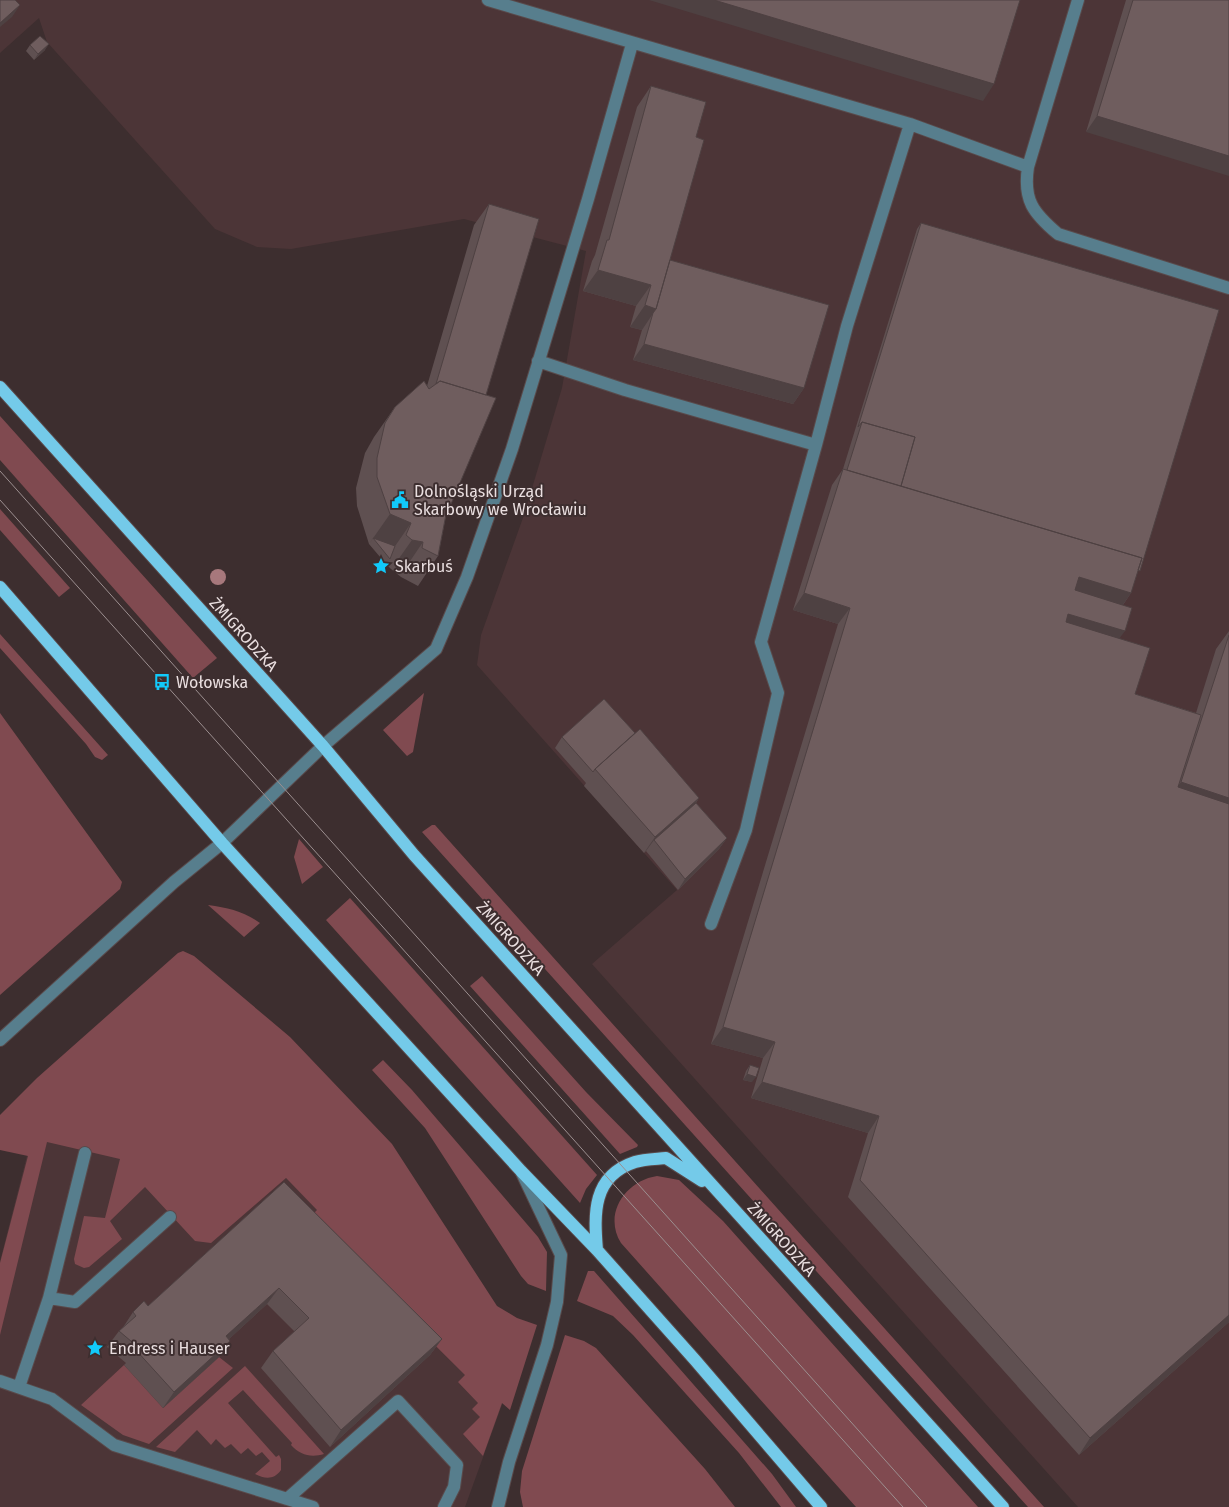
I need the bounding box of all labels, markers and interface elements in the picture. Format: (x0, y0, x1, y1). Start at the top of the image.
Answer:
place label: Dolnośląski Urząd Skarbowy we Wrocławiu (414, 482, 587, 519)
public building icon: Dolnośląski Urząd Skarbowy we Wrocławiu (390, 490, 410, 510)
place icon: Skarbuś (371, 556, 391, 576)
place label: Skarbuś (395, 557, 453, 576)
street label: ŻMIGRODZKA (205, 593, 283, 676)
bus stop icon: Wołowska (152, 672, 172, 692)
place label: Wołowska (176, 673, 248, 692)
street label: ŻMIGRODZKA (472, 897, 550, 980)
street label: ŻMIGRODZKA (743, 1198, 821, 1281)
place icon: Endress i Hauser (85, 1338, 105, 1358)
place label: Endress i Hauser (109, 1339, 231, 1358)

